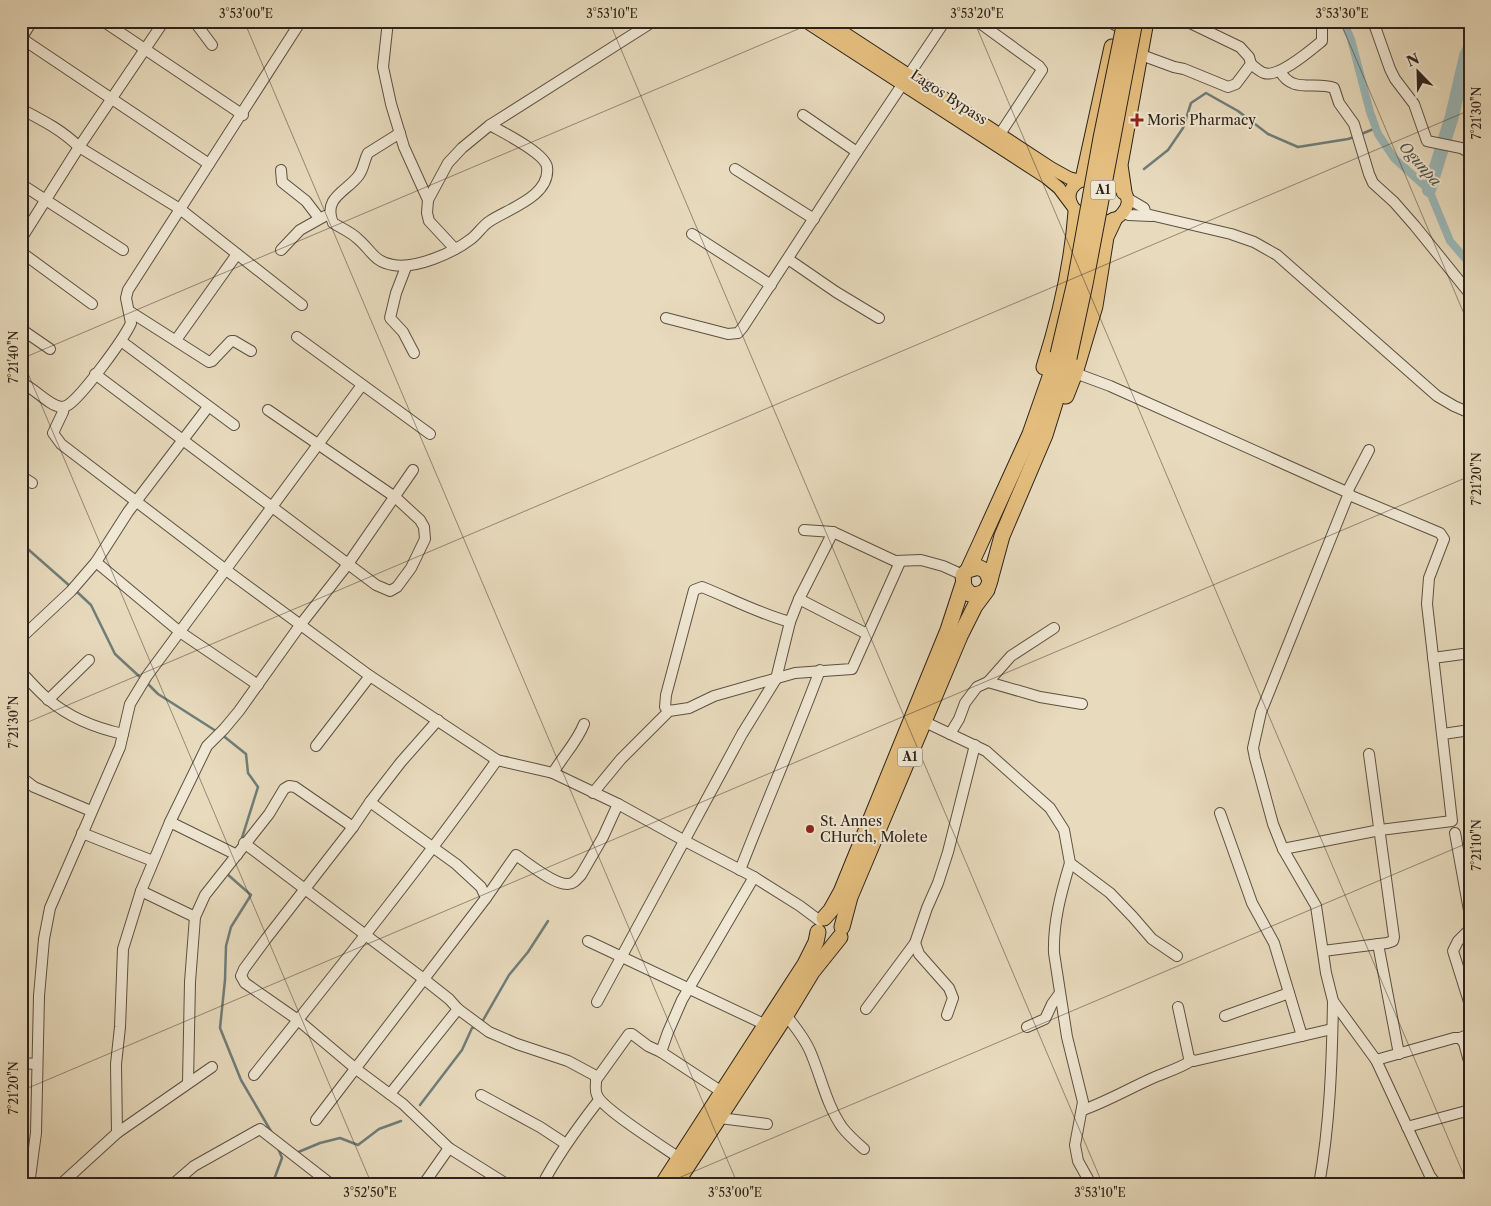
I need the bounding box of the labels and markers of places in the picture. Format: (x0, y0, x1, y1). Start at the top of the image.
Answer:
place label: Moris Pharmacy (1147, 111, 1256, 129)
marker: Moris Pharmacy (1131, 114, 1143, 126)
place label: St. Annes CHurch, Molete (820, 812, 928, 846)
marker: St. Annes CHurch, Molete (804, 823, 816, 835)

